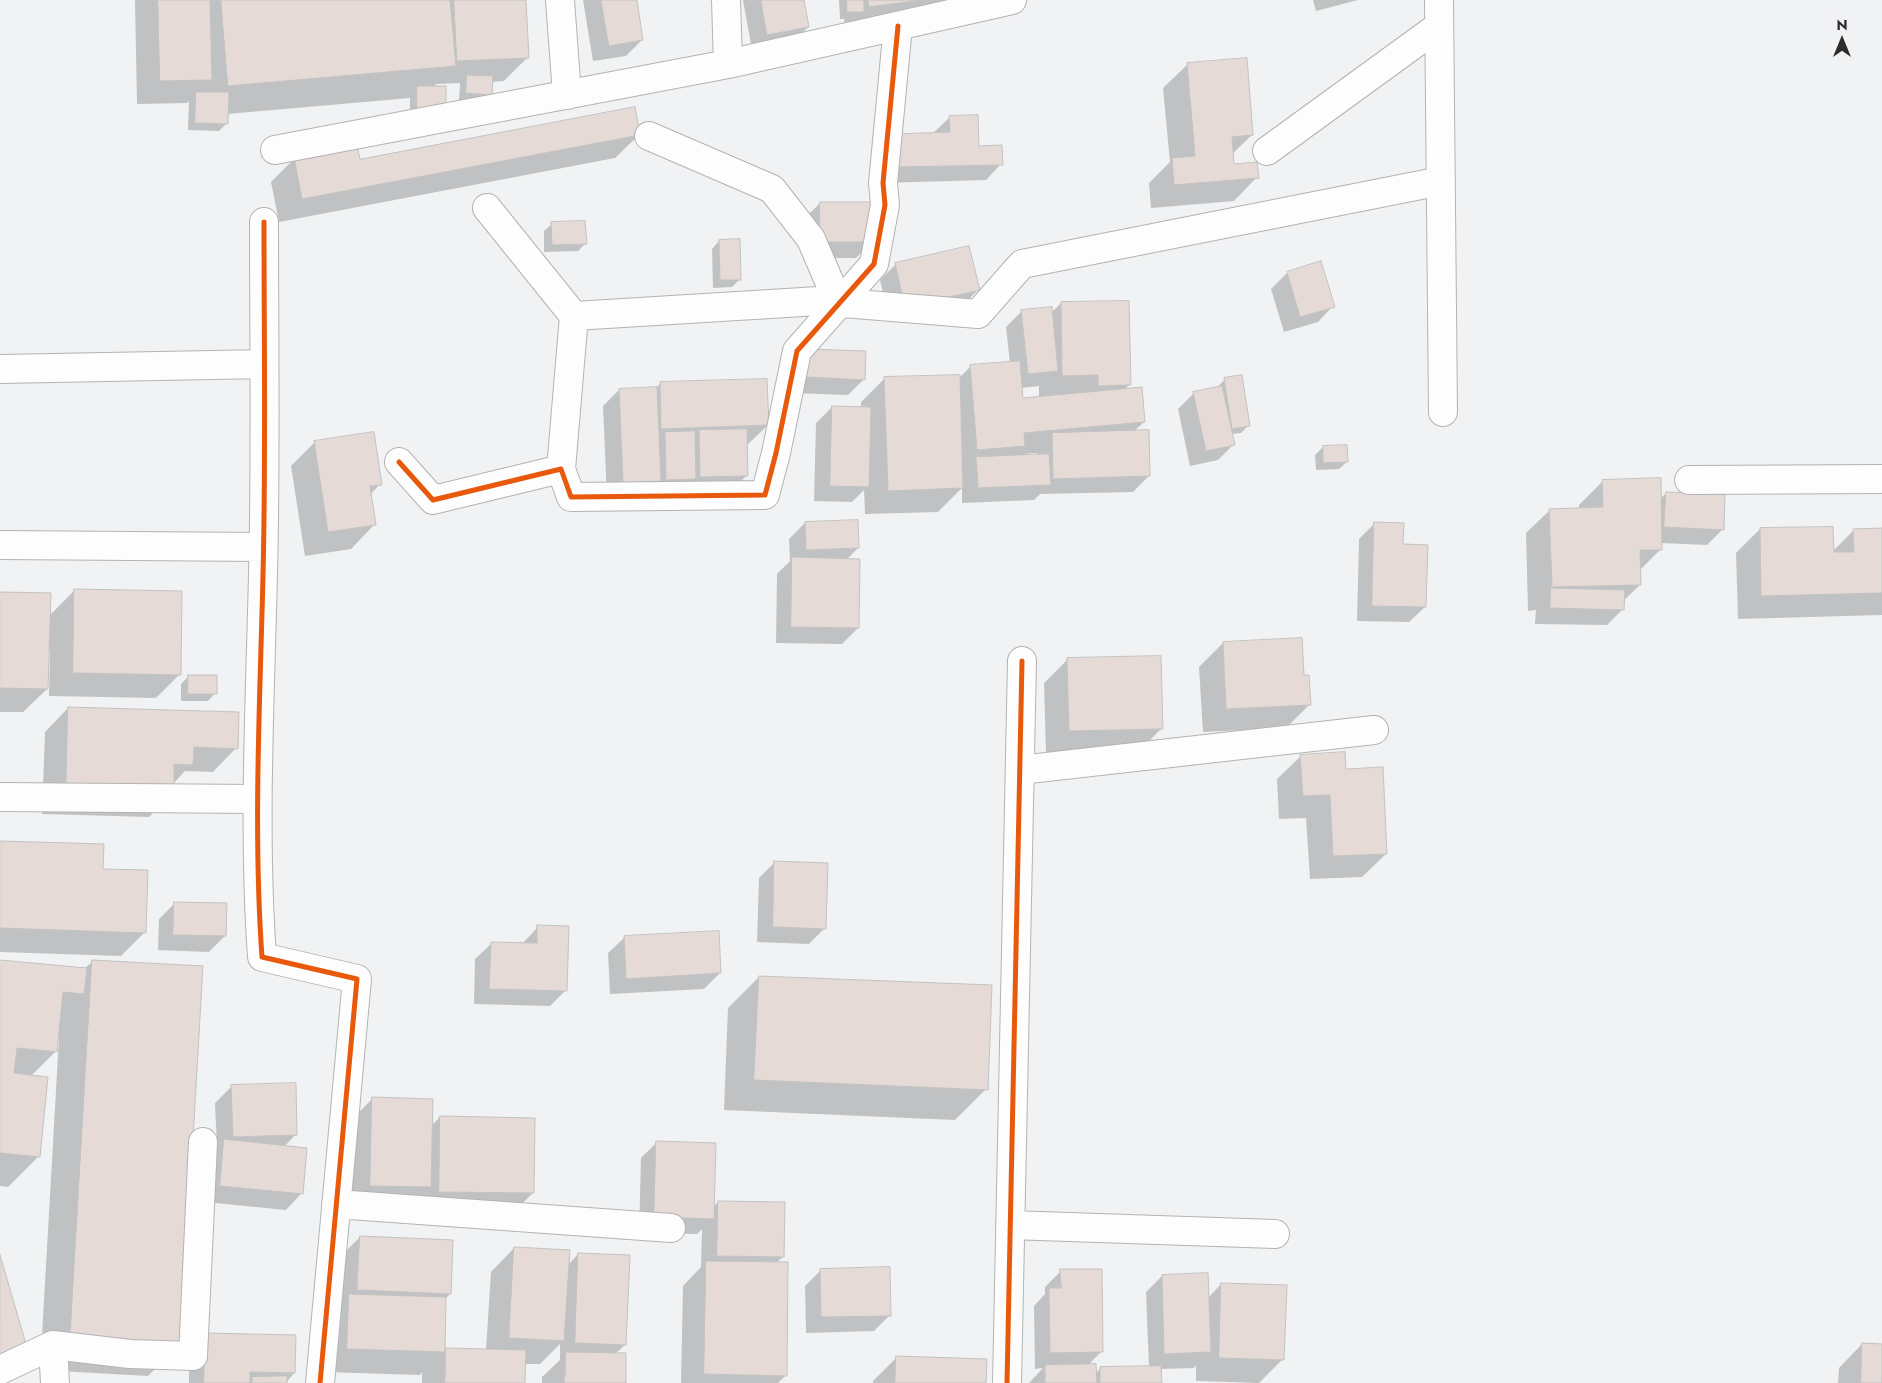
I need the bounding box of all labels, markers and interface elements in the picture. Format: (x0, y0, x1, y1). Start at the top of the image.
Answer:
north arrow (1817, 15, 1867, 65)
text: N (1836, 15, 1848, 35)

